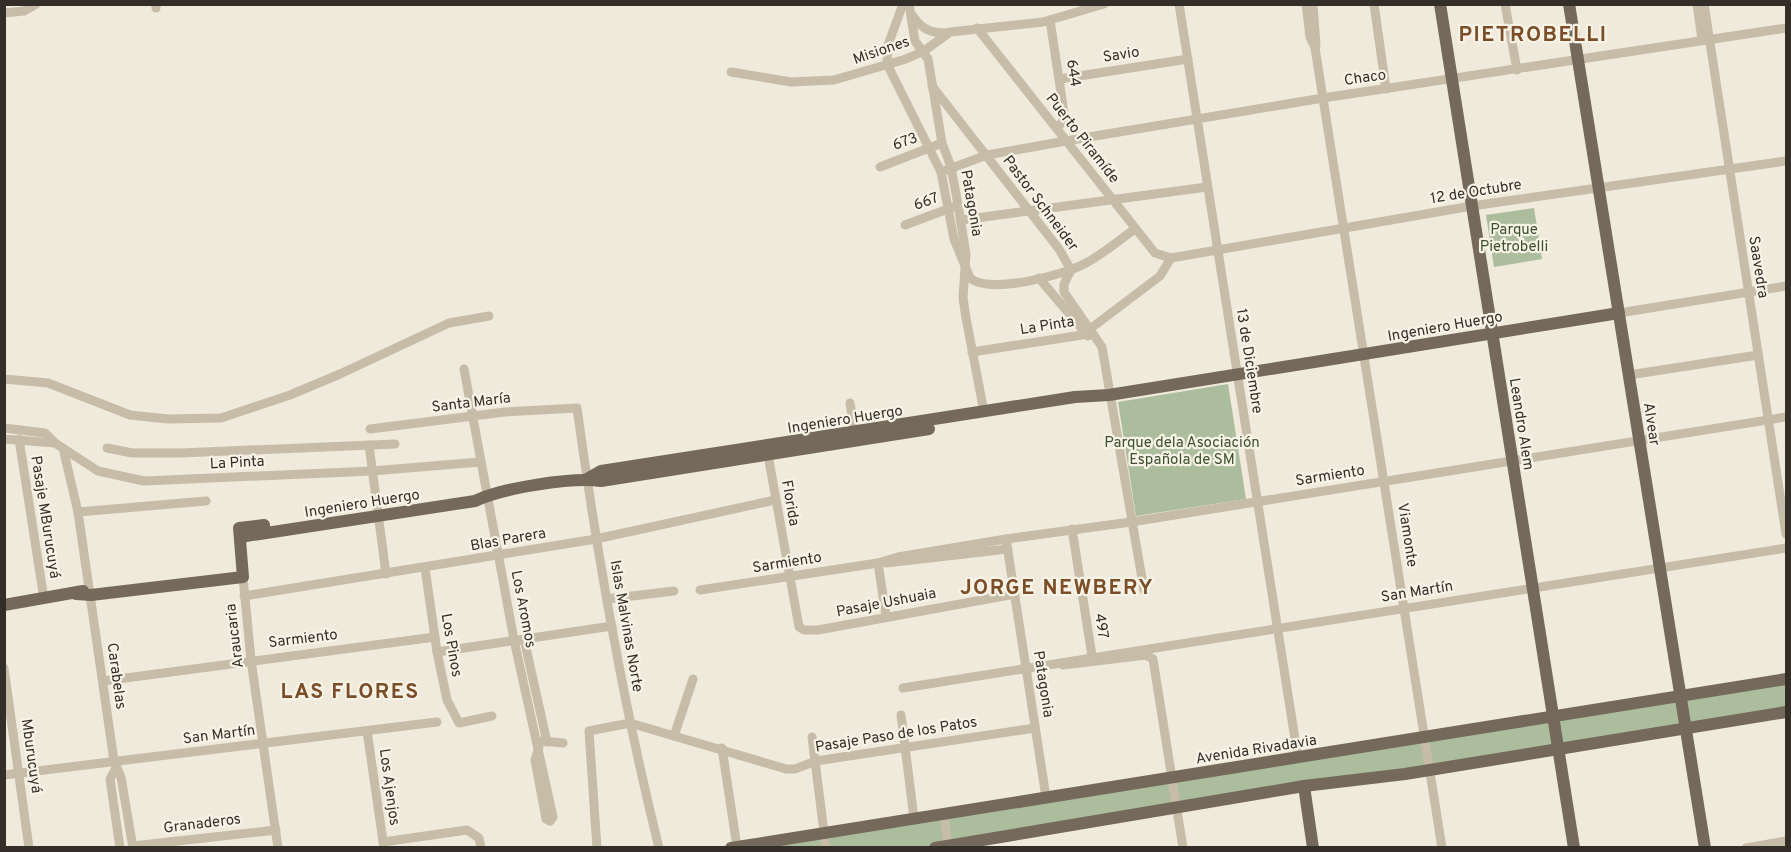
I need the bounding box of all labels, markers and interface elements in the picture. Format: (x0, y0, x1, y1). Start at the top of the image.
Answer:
district label: PIETROBELLI (1459, 22, 1607, 49)
street label: Misiones (851, 33, 912, 70)
street label: Savio (1102, 43, 1141, 68)
street label: 644 (1061, 58, 1084, 88)
street label: Chaco (1343, 66, 1387, 91)
street label: Puerto Piramíde (1041, 90, 1123, 188)
street label: 673 (890, 129, 921, 156)
street label: Pastor Schneider (998, 152, 1082, 256)
street label: Patagonia (955, 168, 986, 238)
street label: 12 de Octubre (1429, 176, 1523, 209)
street label: 667 (911, 189, 942, 216)
park label: Parque Pietrobelli (1480, 221, 1548, 257)
street label: Saavedra (1743, 235, 1772, 300)
street label: 13 de Diciembre (1231, 307, 1266, 415)
street label: Ingeniero Huergo (1386, 308, 1504, 347)
street label: La Pinta (1019, 313, 1076, 340)
street label: Leandro Alem (1504, 377, 1537, 472)
street label: Santa María (431, 389, 512, 418)
street label: Alvear (1638, 401, 1663, 447)
street label: Ingeniero Huergo (786, 402, 904, 439)
park label: Parque dela Asociación Española de SM (1104, 434, 1260, 470)
street label: La Pinta (209, 453, 265, 474)
street label: Pasaje MBurucuyá (25, 455, 64, 580)
street label: Sarmiento (1294, 462, 1366, 491)
street label: Florida (776, 479, 803, 528)
street label: Ingeniero Huergo (303, 486, 421, 523)
street label: Viamonte (1392, 502, 1421, 569)
street label: Blas Parera (469, 524, 548, 556)
street label: Sarmiento (751, 549, 823, 578)
street label: Islas Malvinas Norte (605, 559, 647, 694)
street label: Los Aromos (506, 569, 539, 650)
district label: JORGE NEWBERY (960, 575, 1154, 602)
street label: San Martín (1380, 577, 1455, 608)
street label: Pasaje Ushuaia (835, 584, 938, 622)
street label: Araucaria (222, 602, 249, 669)
street label: Los Pinos (436, 612, 465, 679)
street label: 497 (1089, 612, 1112, 640)
street label: Sarmiento (267, 626, 339, 653)
street label: Carabelas (101, 642, 130, 711)
street label: Patagonia (1028, 650, 1057, 719)
district label: LAS FLORES (280, 679, 420, 706)
street label: Pasaje Paso de los Patos (814, 713, 979, 758)
street label: Mburucuyá (16, 718, 45, 795)
street label: San Martín (182, 722, 256, 749)
street label: Avenida Rivadavia (1194, 732, 1318, 769)
street label: Los Ajenjos (374, 748, 403, 827)
street label: Granaderos (162, 810, 242, 839)

